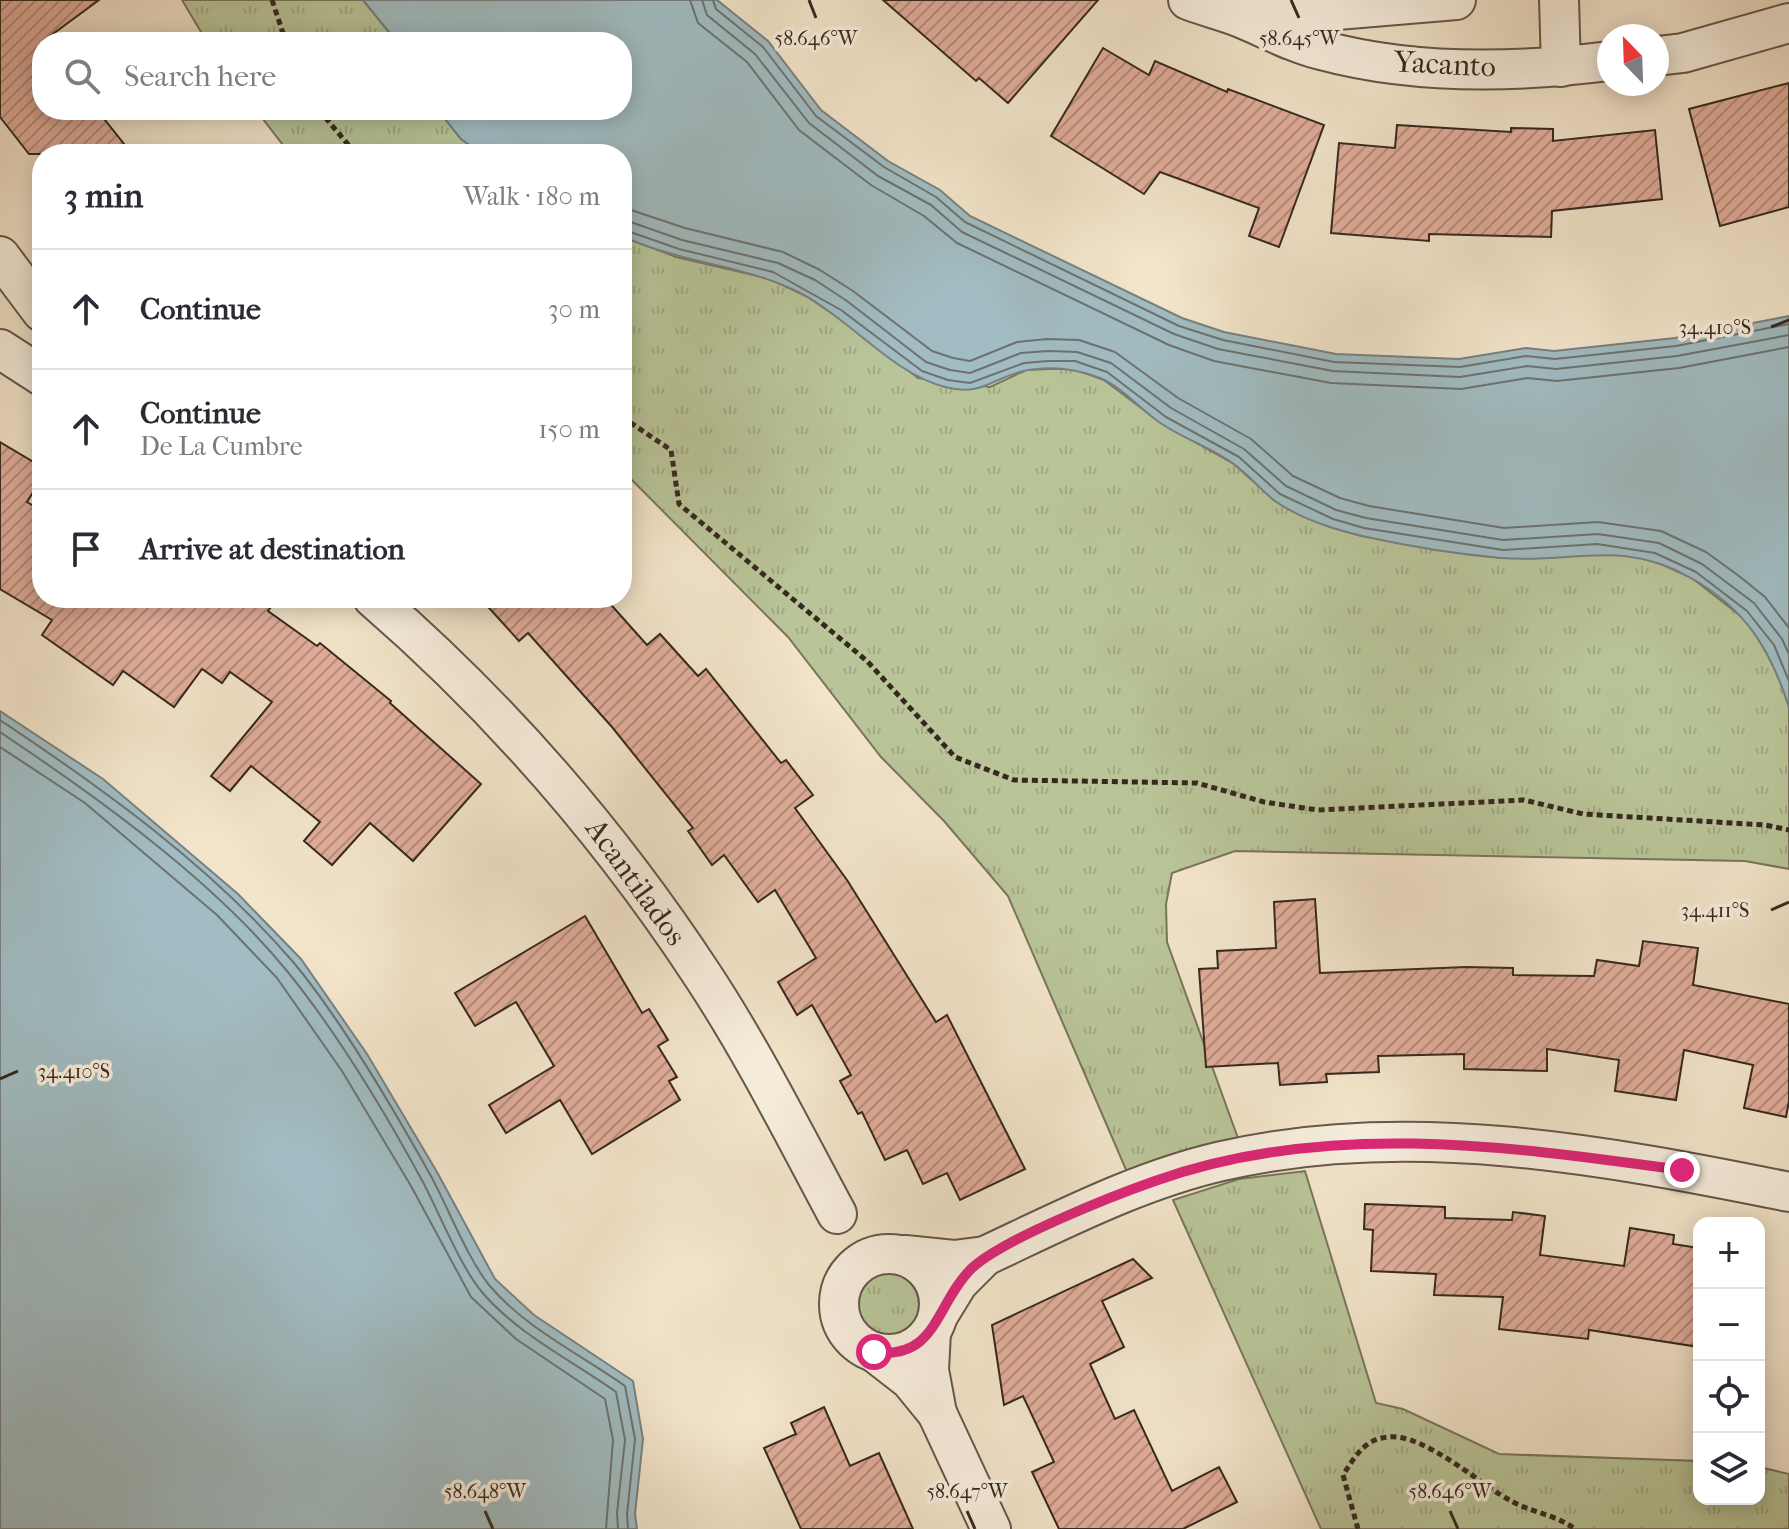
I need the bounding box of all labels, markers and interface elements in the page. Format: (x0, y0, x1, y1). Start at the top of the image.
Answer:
north arrow (1597, 24, 1669, 96)
text: 58.646°W (775, 27, 859, 50)
text: 58.645°W (1259, 27, 1340, 50)
search box (32, 32, 632, 120)
street label: Yacanto (1392, 44, 1497, 85)
icon: search (60, 54, 104, 98)
text: Search here (124, 59, 276, 94)
text: 3 min (64, 176, 143, 216)
text: Walk · 180 m (463, 181, 600, 212)
icon: ahead (64, 287, 108, 331)
text: Continue (140, 292, 261, 327)
text: 30 m (548, 294, 600, 325)
text: 34.410°S (1679, 316, 1751, 339)
text: Continue (140, 396, 261, 431)
icon: ahead (64, 407, 108, 451)
text: 150 m (538, 414, 600, 445)
text: De La Cumbre (140, 431, 303, 462)
icon: arrive (64, 527, 108, 571)
text: Arrive at destination (140, 532, 405, 567)
street label: Acantilados (577, 811, 693, 952)
text: 34.411°S (1681, 899, 1749, 922)
text: 34.410°S (38, 1060, 110, 1083)
route end (1664, 1152, 1700, 1188)
map controls (1693, 1217, 1765, 1505)
button: + (1693, 1217, 1765, 1289)
button: − (1693, 1289, 1765, 1361)
route start (856, 1334, 892, 1370)
button: locate (1693, 1361, 1765, 1433)
button: layers (1693, 1433, 1765, 1505)
text: 58.648°W (444, 1480, 527, 1503)
text: 58.647°W (926, 1480, 1009, 1503)
text: 58.646°W (1409, 1480, 1493, 1503)

